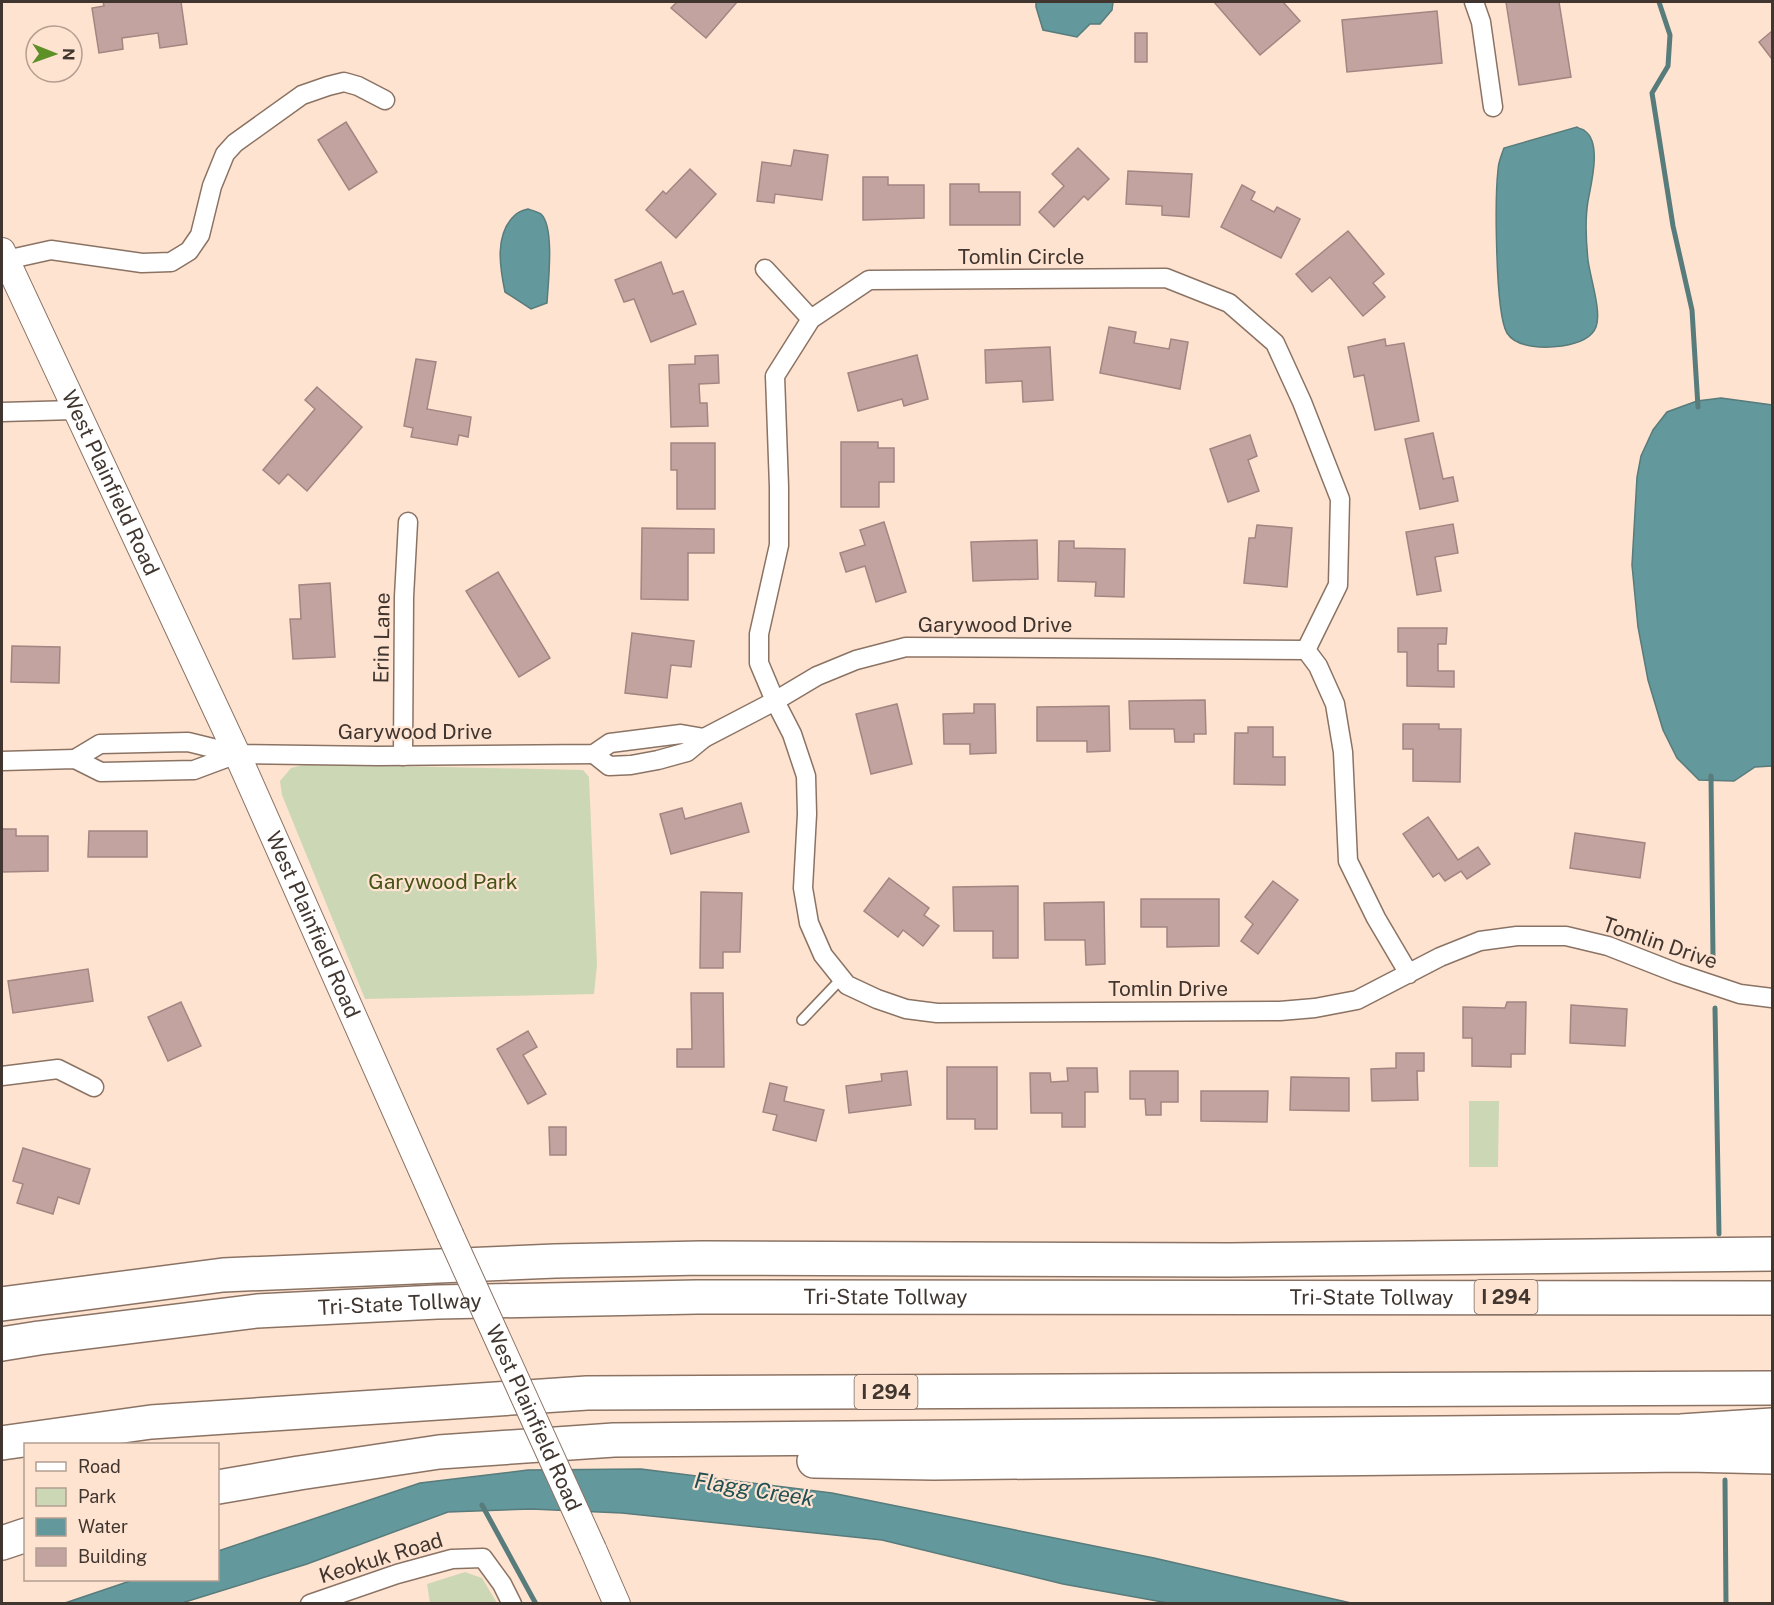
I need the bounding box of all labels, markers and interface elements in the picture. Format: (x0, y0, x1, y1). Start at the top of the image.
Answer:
north arrow (24, 24, 84, 84)
text: N (59, 48, 78, 61)
street label: Tomlin Circle (958, 244, 1084, 269)
street label: West Plainfield Road (57, 386, 165, 579)
street label: Erin Lane (368, 592, 395, 684)
street label: Garywood Drive (918, 612, 1072, 637)
street label: Garywood Drive (338, 719, 492, 744)
street label: West Plainfield Road (261, 827, 366, 1022)
park label: Garywood Park (368, 869, 518, 894)
street label: Tomlin Drive (1599, 911, 1721, 974)
street label: Tomlin Drive (1108, 976, 1228, 1001)
road number: I 294 (1474, 1280, 1538, 1314)
street label: Tri-State Tollway (804, 1284, 968, 1309)
street label: Tri-State Tollway (1290, 1285, 1454, 1310)
street label: Tri-State Tollway (317, 1288, 482, 1320)
street label: West Plainfield Road (481, 1321, 587, 1515)
road number: I 294 (854, 1375, 918, 1409)
legend (24, 1443, 219, 1581)
text: Road (78, 1456, 121, 1477)
water label: Flagg Creek (692, 1467, 816, 1511)
text: Park (78, 1486, 116, 1507)
text: Water (78, 1516, 128, 1537)
street label: Keokuk Road (316, 1527, 446, 1588)
text: Building (78, 1546, 147, 1567)

